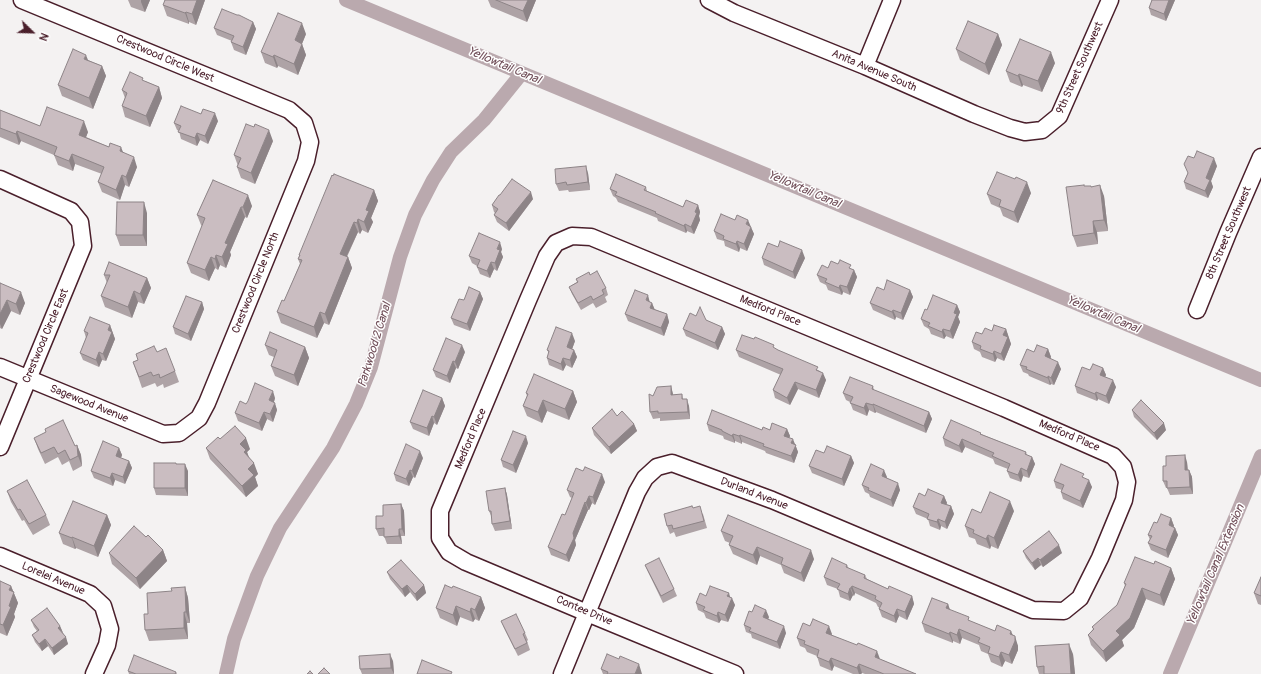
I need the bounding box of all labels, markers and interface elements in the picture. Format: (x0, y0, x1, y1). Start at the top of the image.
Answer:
north arrow (12, 12, 52, 52)
street label: 9th Street Southwest (1054, 20, 1106, 116)
text: N (36, 31, 51, 43)
street label: Crestwood Circle West (114, 32, 216, 86)
water label: Yellowtail Canal (465, 44, 543, 88)
street label: Anita Avenue South (830, 47, 918, 95)
water label: Yellowtail Canal (765, 168, 843, 212)
street label: 8th Street Southwest (1204, 185, 1254, 281)
street label: Crestwood Circle North (230, 231, 282, 335)
street label: Crestwood Circle East (20, 287, 72, 385)
street label: Medford Place (738, 293, 802, 329)
water label: Yellowtail Canal (1064, 293, 1142, 337)
water label: Parkwood 2 Canal (355, 301, 395, 389)
street label: Sagewood Avenue (48, 382, 130, 426)
street label: Medford Place (452, 407, 490, 471)
street label: Medford Place (1037, 417, 1101, 455)
street label: Durland Avenue (718, 475, 790, 513)
water label: Yellowtail Canal Extension (1184, 503, 1248, 627)
street label: Lorelei Avenue (19, 560, 87, 598)
street label: Contee Drive (554, 593, 614, 629)

